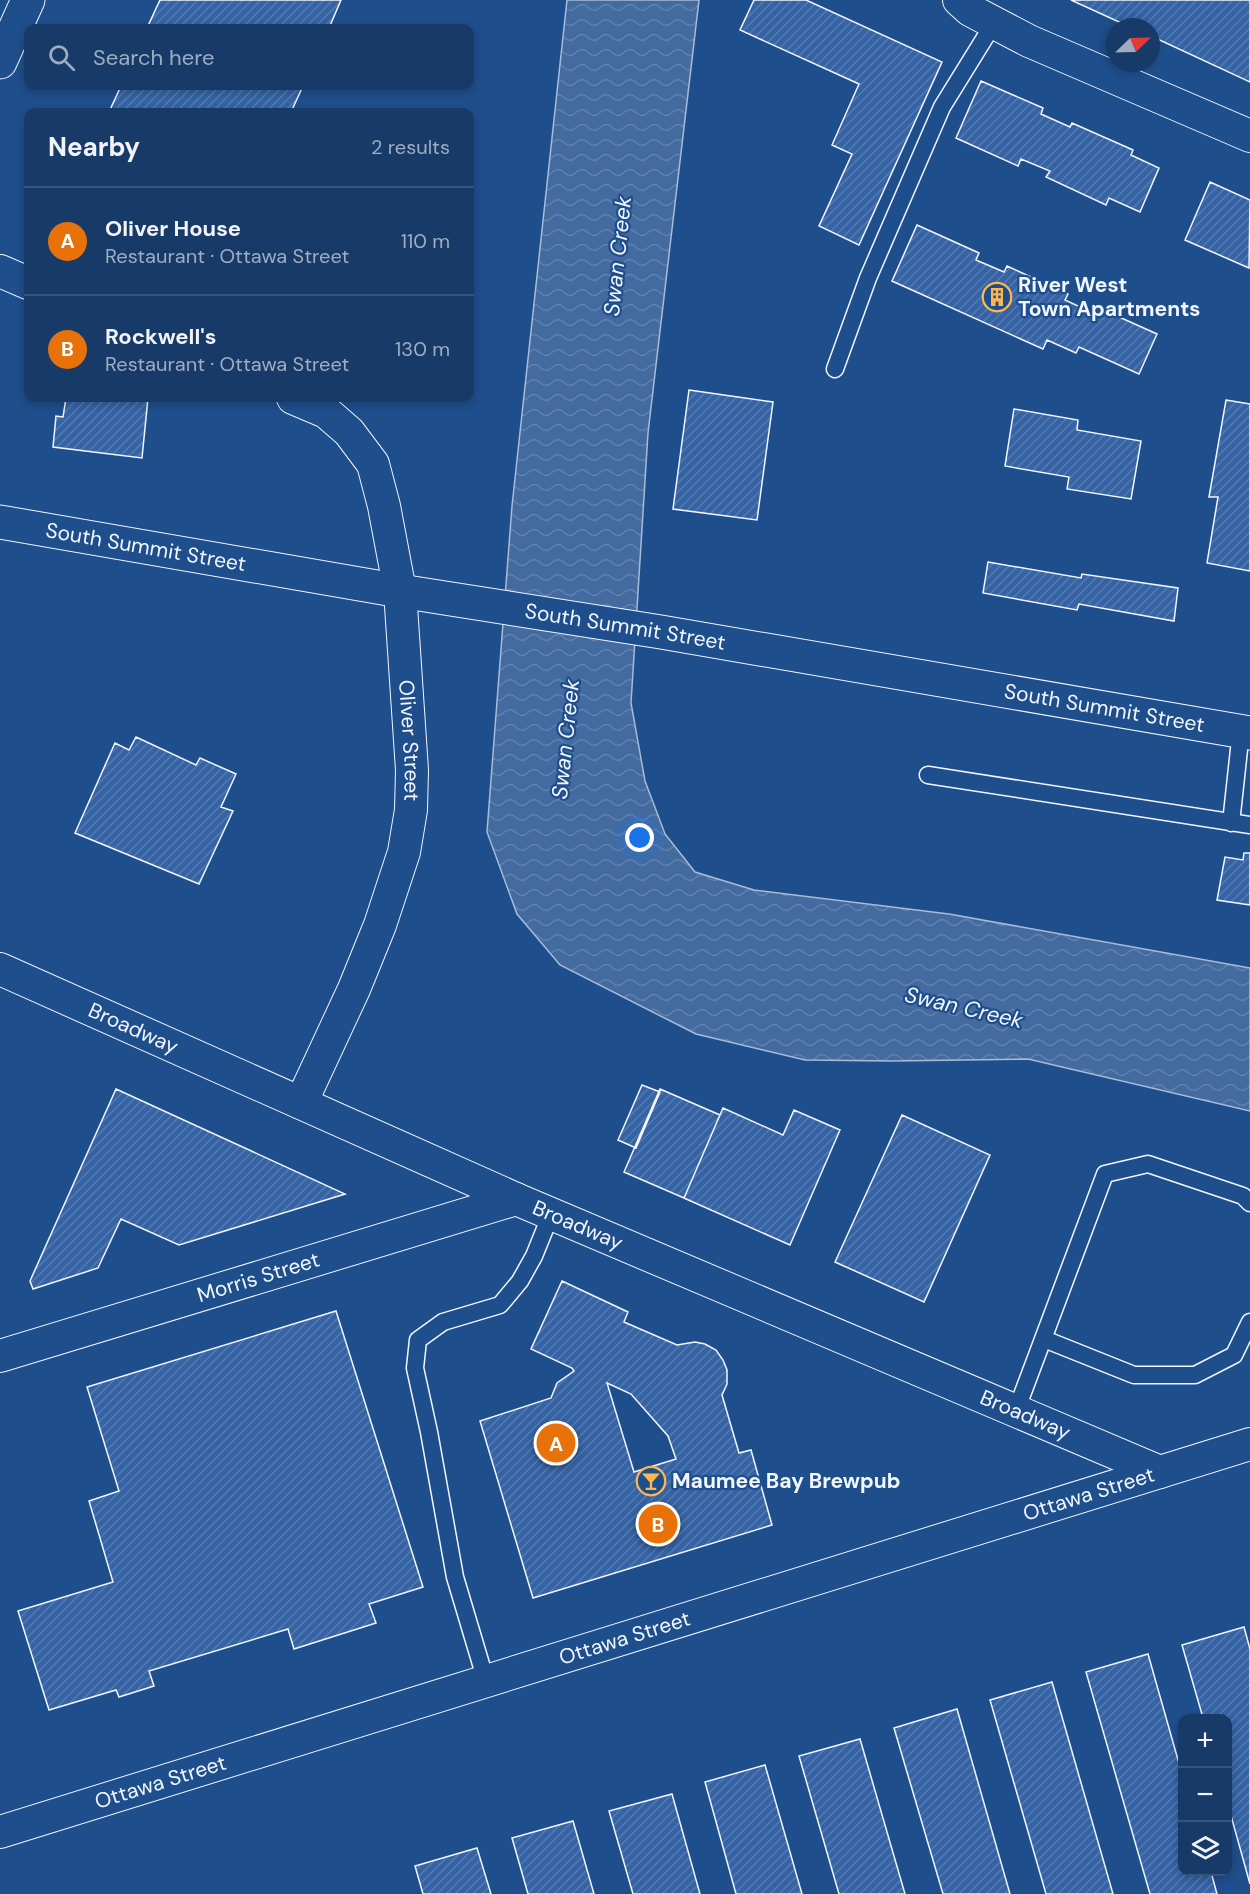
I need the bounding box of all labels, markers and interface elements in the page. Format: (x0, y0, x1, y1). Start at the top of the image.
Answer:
north arrow (1106, 18, 1160, 72)
search box (24, 24, 474, 90)
icon: search (45, 41, 78, 74)
text: Search here (93, 43, 214, 72)
text: Nearby (48, 130, 140, 164)
text: 2 results (371, 134, 450, 160)
water label: Swan Creek (597, 194, 638, 318)
text: Oliver House (105, 214, 241, 243)
text: A (60, 228, 75, 254)
text: 110 m (401, 228, 450, 254)
text: Restaurant · Ottawa Street (105, 243, 349, 269)
place label: River West Town Apartments (1018, 271, 1200, 323)
building icon: River West Town Apartments (981, 281, 1013, 313)
text: Rockwell's (105, 322, 216, 351)
text: B (61, 336, 74, 362)
text: 130 m (395, 336, 450, 362)
text: Restaurant · Ottawa Street (105, 351, 349, 377)
street label: South Summit Street (44, 516, 248, 578)
street label: South Summit Street (523, 597, 728, 657)
water label: Swan Creek (545, 677, 586, 801)
street label: South Summit Street (1002, 677, 1207, 739)
street label: Oliver Street (392, 679, 426, 801)
your location (625, 823, 654, 852)
water label: Swan Creek (902, 980, 1027, 1035)
street label: Broadway (84, 996, 183, 1061)
street label: Broadway (528, 1194, 627, 1257)
street label: Morris Street (194, 1246, 323, 1309)
street label: Broadway (976, 1383, 1075, 1447)
pin: A (536, 1420, 576, 1466)
street label: Ottawa Street (1020, 1460, 1158, 1528)
bar icon: Maumee Bay Brewpub (635, 1465, 667, 1497)
place label: Maumee Bay Brewpub (672, 1467, 900, 1495)
pin: B (638, 1502, 678, 1546)
street label: Ottawa Street (555, 1605, 694, 1672)
map controls (1178, 1714, 1232, 1876)
button: + (1178, 1714, 1232, 1768)
street label: Ottawa Street (91, 1749, 230, 1816)
button: − (1178, 1768, 1232, 1822)
button: layers (1178, 1822, 1232, 1876)

